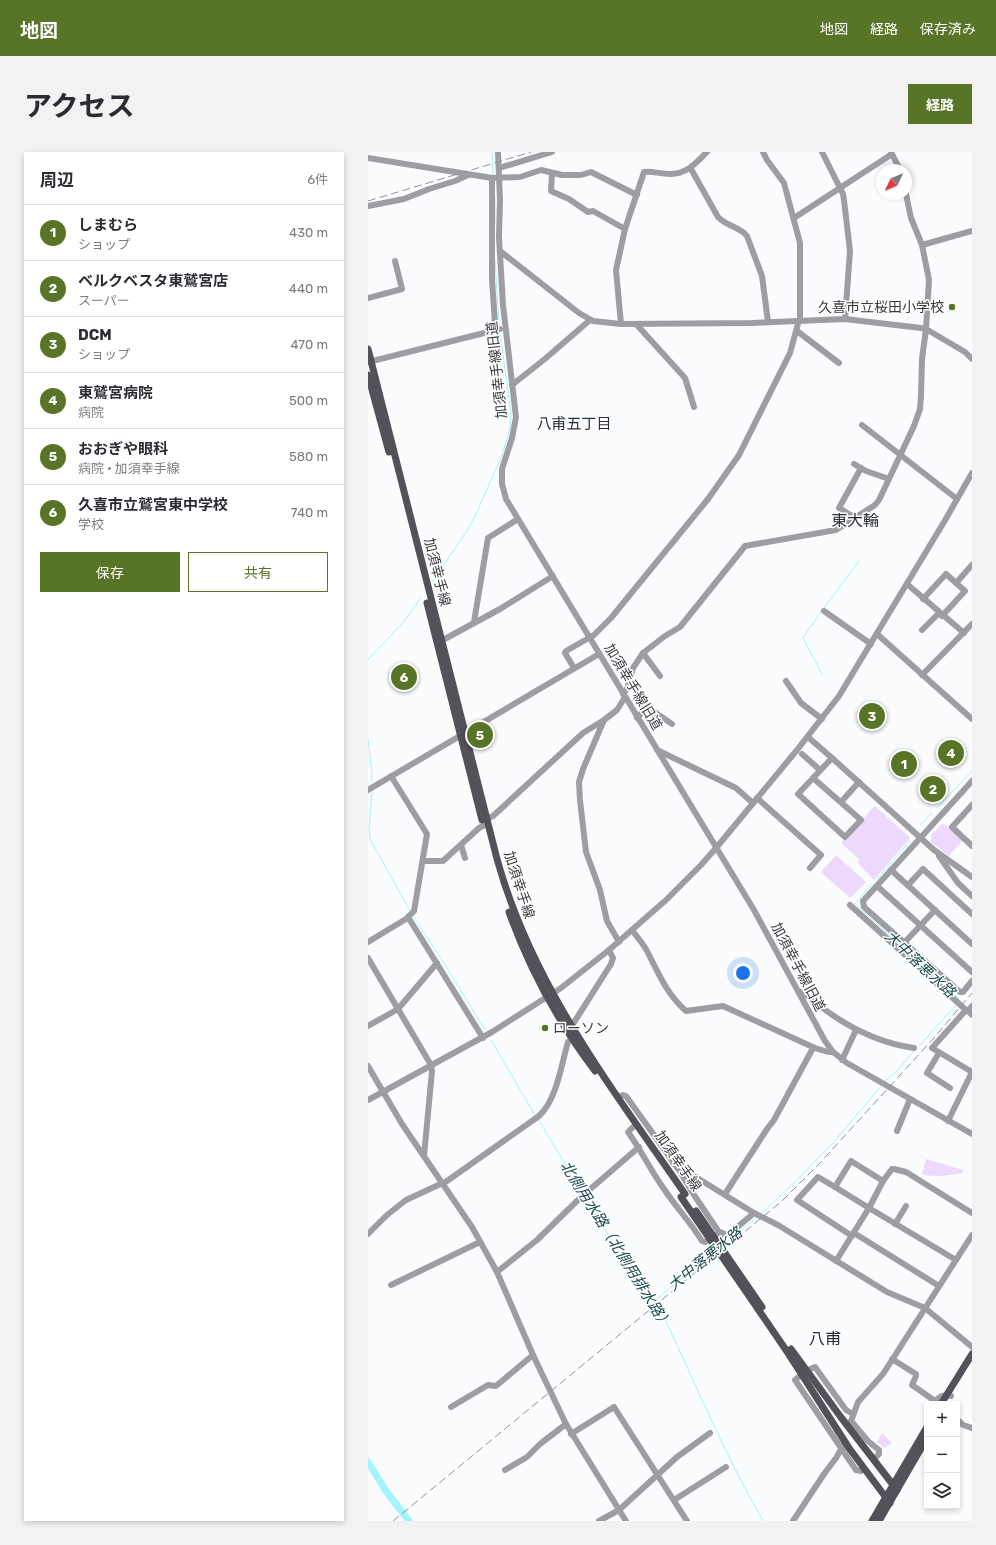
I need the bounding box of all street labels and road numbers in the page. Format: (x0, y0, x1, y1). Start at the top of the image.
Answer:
street label: 加須幸手線旧道 (483, 320, 511, 420)
street label: 加須幸手線 (420, 536, 454, 608)
street label: 加須幸手線旧道 (600, 641, 666, 733)
street label: 加須幸手線 (500, 849, 538, 921)
street label: 加須幸手線旧道 (767, 920, 829, 1014)
street label: 加須幸手線 (651, 1127, 705, 1195)

